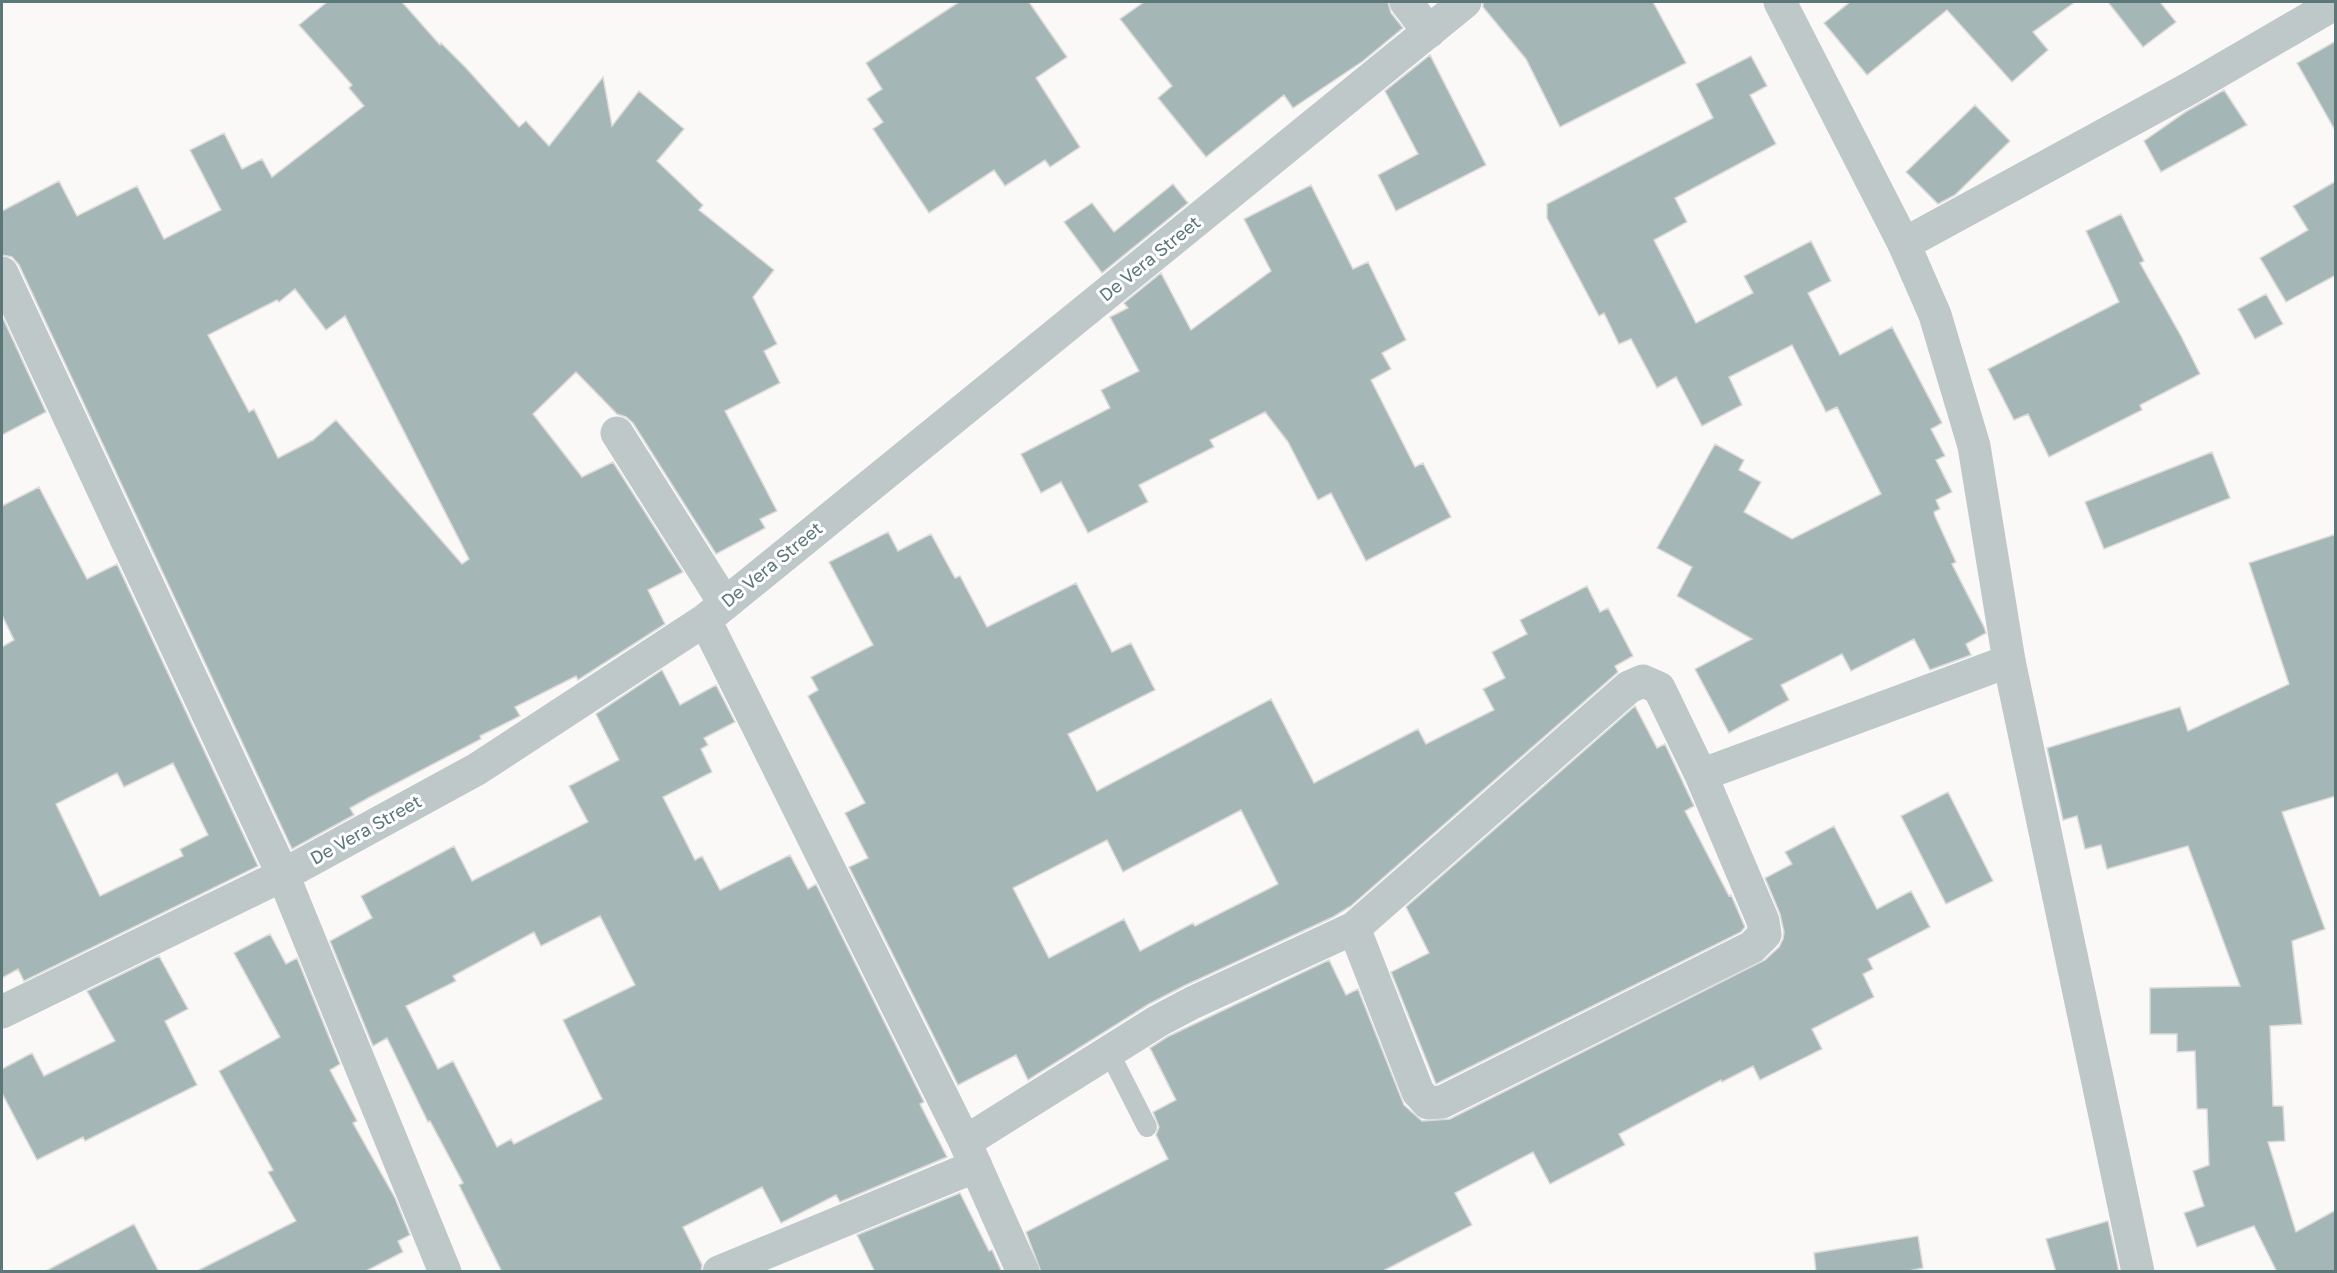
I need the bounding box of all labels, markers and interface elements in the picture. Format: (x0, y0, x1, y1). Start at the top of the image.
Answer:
street label: De Vera Street (1094, 211, 1204, 306)
street label: De Vera Street (716, 517, 826, 612)
street label: De Vera Street (306, 790, 425, 869)

